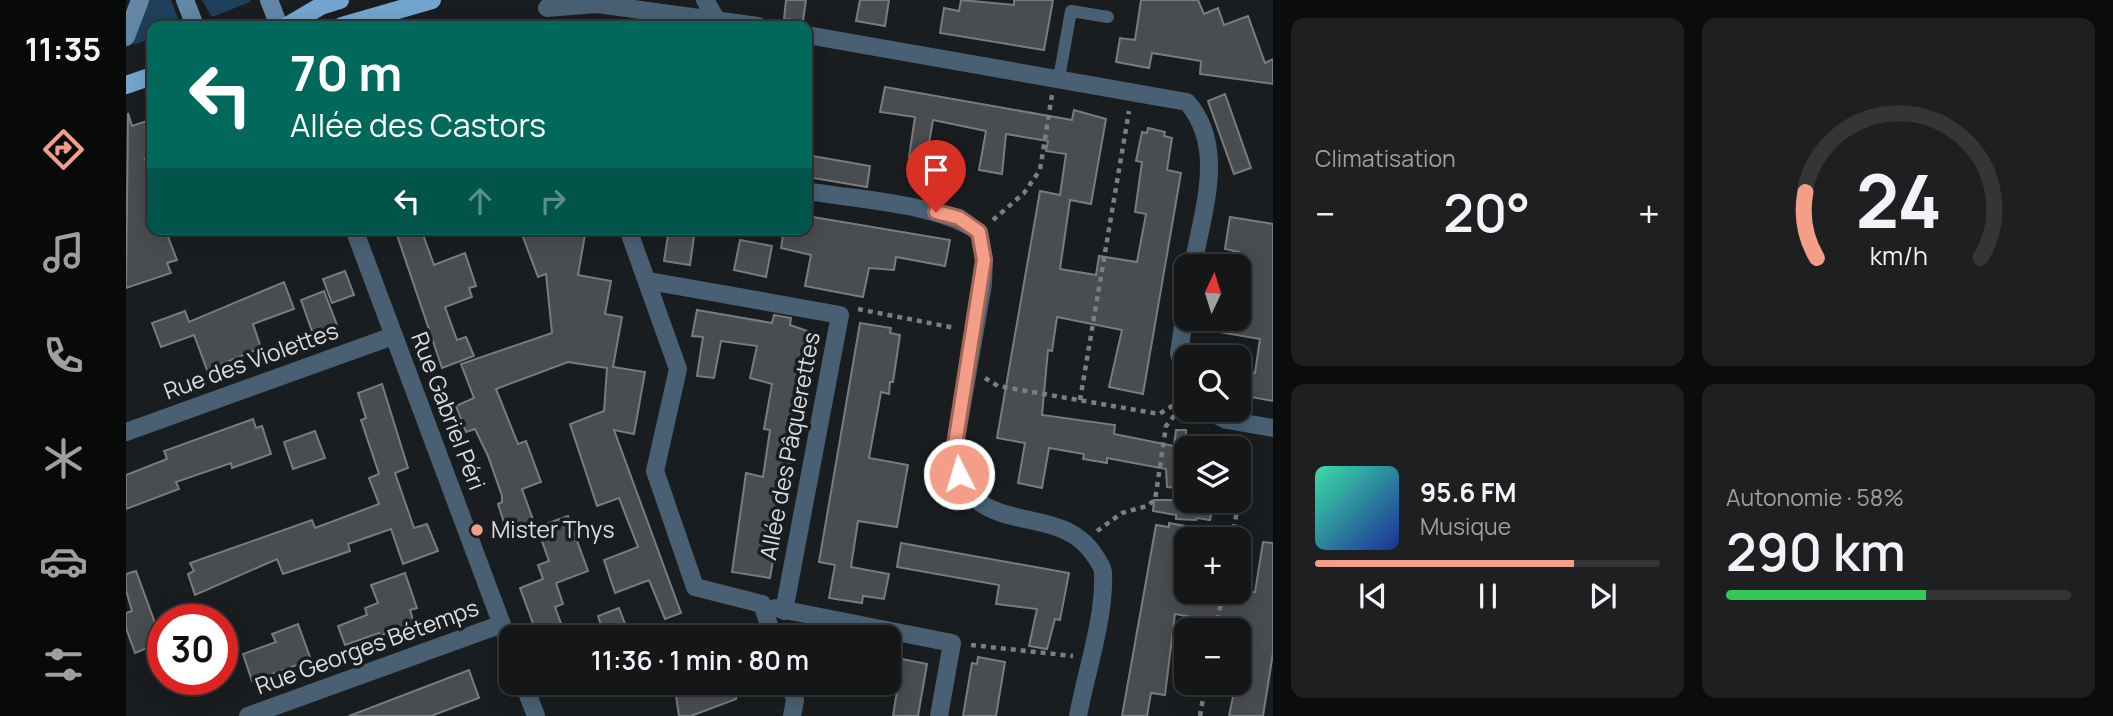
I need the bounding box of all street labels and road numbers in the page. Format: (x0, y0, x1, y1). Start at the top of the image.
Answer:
street label: Rue des Violettes (159, 314, 342, 407)
street label: Rue Gabriel Péri (404, 327, 494, 494)
street label: Allée des Pâquerettes (751, 329, 827, 562)
street label: Rue Georges Bétemps (251, 591, 483, 701)

